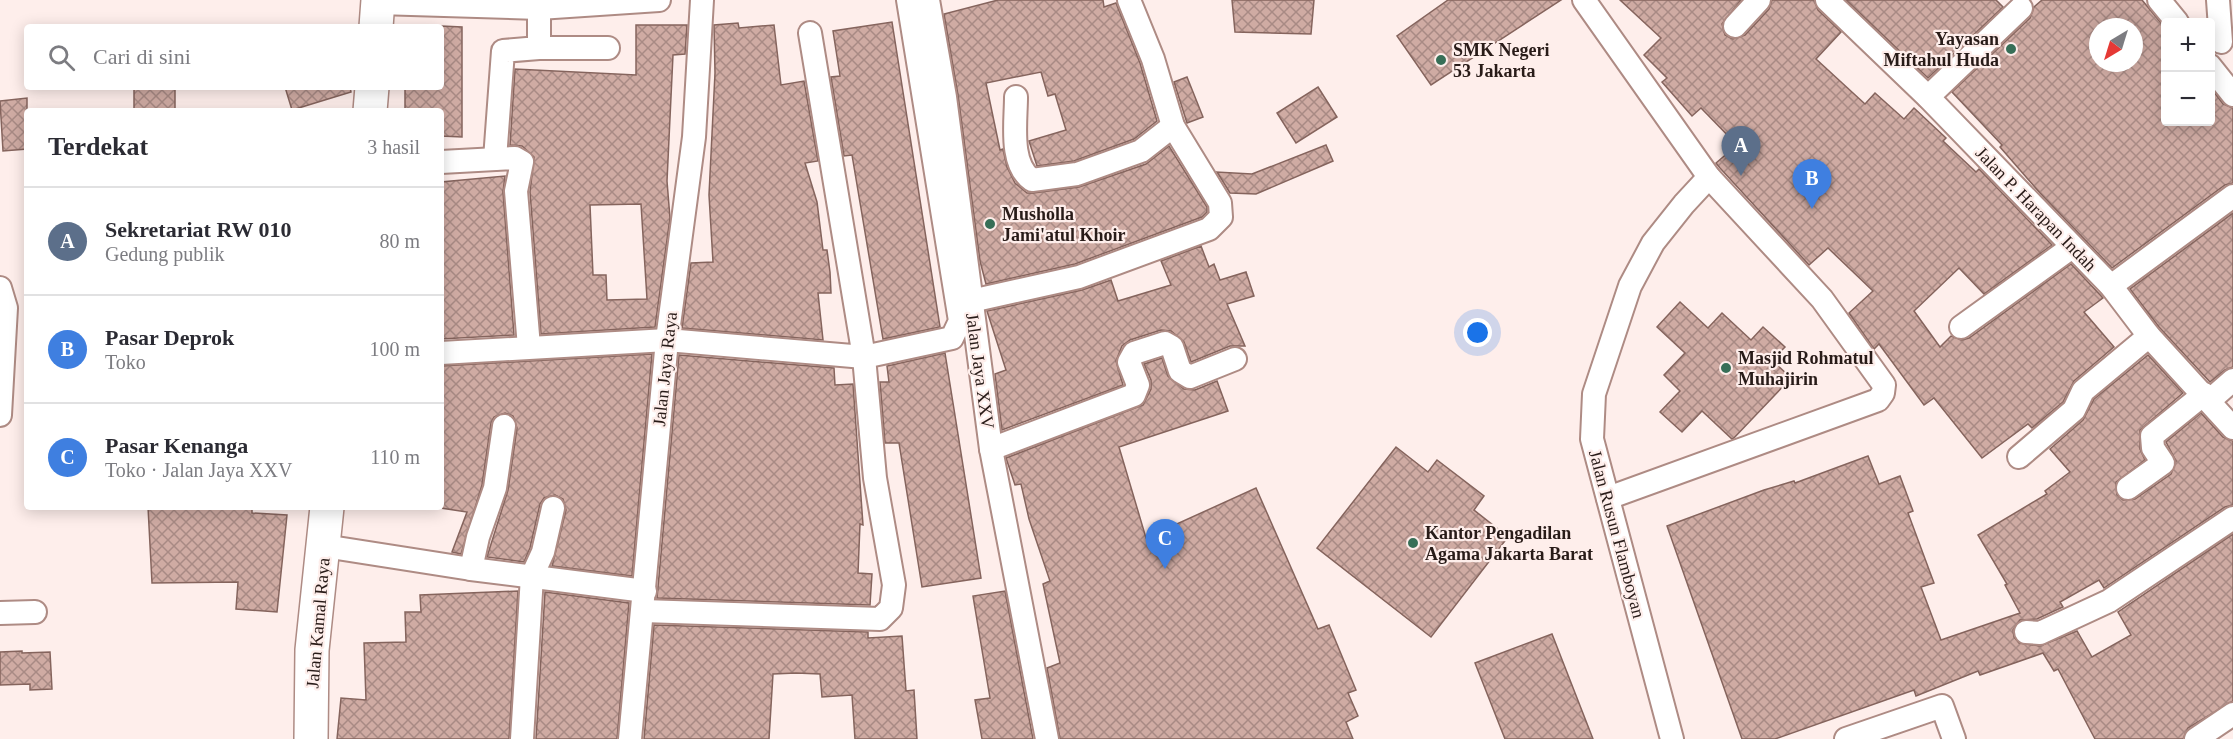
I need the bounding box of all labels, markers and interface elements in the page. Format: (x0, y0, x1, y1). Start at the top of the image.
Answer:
north arrow (2089, 18, 2143, 72)
map controls (2161, 18, 2215, 126)
button: + (2161, 18, 2215, 72)
search box (24, 24, 444, 90)
place label: Yayasan Miftahul Huda (1883, 29, 1999, 70)
place label: SMK Negeri 53 Jakarta (1453, 40, 1549, 81)
icon: search (45, 41, 78, 74)
marker: Yayasan Miftahul Huda (2004, 42, 2018, 56)
text: Cari di sini (93, 44, 191, 69)
marker: SMK Negeri 53 Jakarta (1434, 53, 1448, 67)
button: − (2161, 72, 2215, 126)
pin: A (1722, 126, 1760, 176)
text: Terdekat (48, 132, 148, 161)
text: 3 hasil (367, 136, 420, 158)
street label: Jalan P. Harapan Indah (1972, 143, 2100, 275)
pin: B (1792, 160, 1832, 209)
place label: Musholla Jami'atul Khoir (1002, 204, 1126, 245)
text: Sekretariat RW 010 (105, 217, 292, 242)
marker: Musholla Jami'atul Khoir (983, 217, 997, 231)
text: A (60, 230, 75, 252)
text: 80 m (379, 230, 420, 252)
text: Gedung publik (105, 243, 224, 265)
street label: Jalan Jaya Raya (649, 311, 681, 427)
street label: Jalan Jaya XXV (962, 312, 998, 430)
your location (1463, 318, 1492, 347)
text: Pasar Deprok (105, 325, 234, 350)
text: B (61, 338, 74, 360)
text: 100 m (369, 338, 420, 360)
place label: Masjid Rohmatul Muhajirin (1738, 348, 1874, 389)
text: Toko (105, 351, 146, 373)
marker: Masjid Rohmatul Muhajirin (1719, 361, 1733, 375)
text: Pasar Kenanga (105, 433, 248, 458)
text: C (60, 446, 75, 468)
text: 110 m (370, 446, 420, 468)
street label: Jalan Rusun Flamboyan (1585, 448, 1649, 620)
text: Toko · Jalan Jaya XXV (105, 459, 292, 481)
pin: C (1146, 520, 1184, 569)
place label: Kantor Pengadilan Agama Jakarta Barat (1425, 523, 1593, 564)
marker: Kantor Pengadilan Agama Jakarta Barat (1406, 536, 1420, 550)
street label: Jalan Kamal Raya (302, 557, 334, 689)

